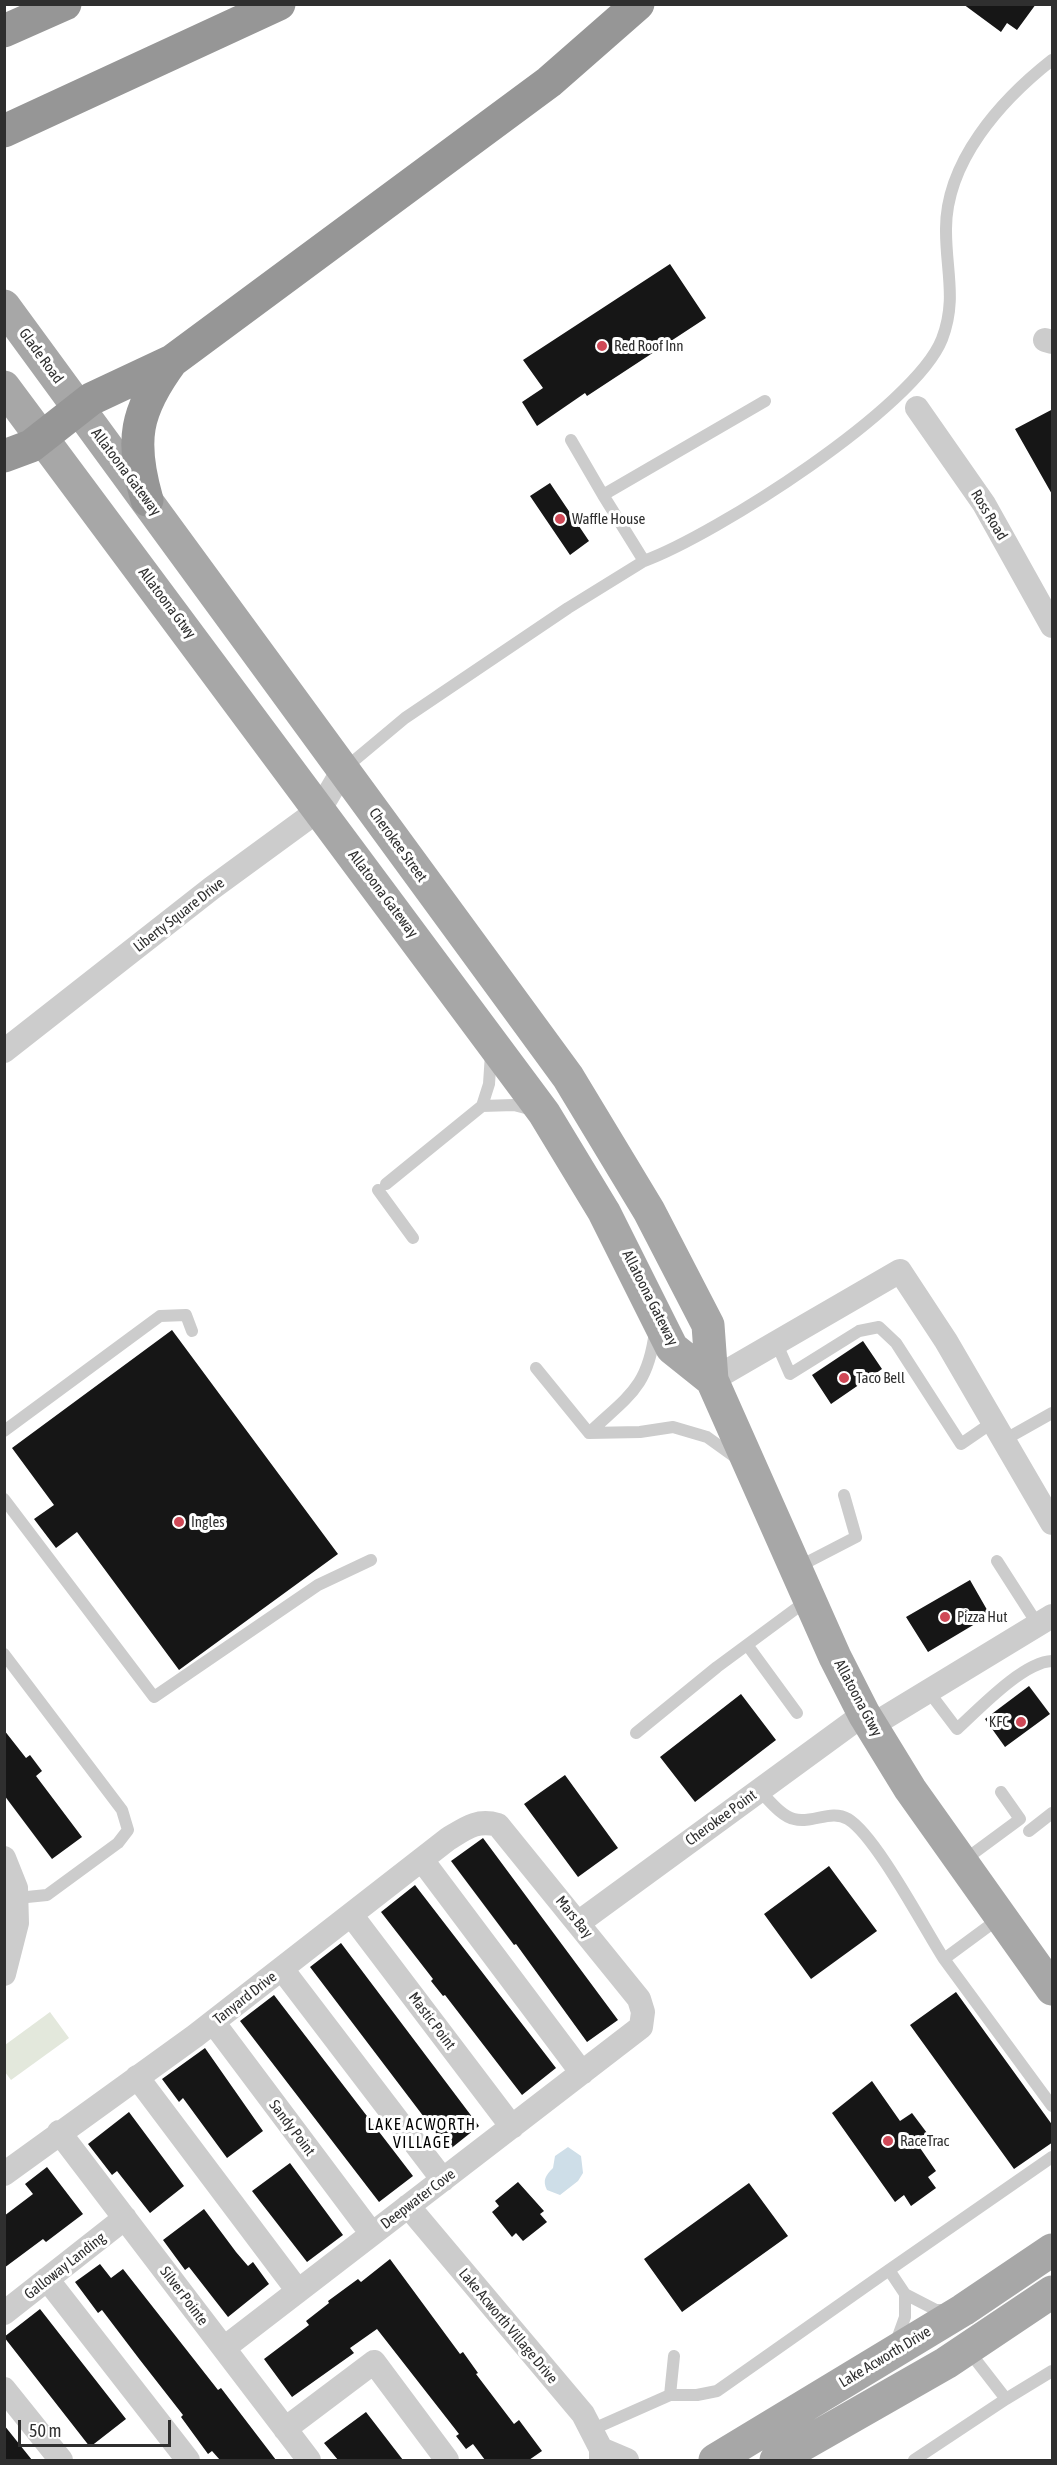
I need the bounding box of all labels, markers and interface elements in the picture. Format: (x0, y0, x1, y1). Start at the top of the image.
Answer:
street label: Glade Road (15, 325, 67, 387)
place label: Red Roof Inn (614, 337, 684, 355)
marker: Red Roof Inn (595, 339, 609, 353)
street label: Allatoona Gateway (87, 425, 165, 519)
street label: Ross Road (967, 486, 1011, 544)
place label: Waffle House (572, 510, 645, 528)
marker: Waffle House (553, 512, 567, 526)
street label: Allatoona Gtwy (134, 564, 200, 642)
street label: Cherokee Street (365, 804, 431, 886)
street label: Allatoona Gateway (344, 847, 422, 941)
street label: Liberty Square Drive (130, 874, 228, 956)
street label: Allatoona Gateway (618, 1247, 682, 1349)
place label: Taco Bell (856, 1369, 905, 1387)
marker: Taco Bell (837, 1371, 851, 1385)
place label: Ingles (191, 1513, 224, 1531)
marker: Ingles (172, 1515, 186, 1529)
place label: Pizza Hut (957, 1608, 1008, 1626)
marker: Pizza Hut (938, 1610, 952, 1624)
street label: Allatoona Gtwy (830, 1657, 886, 1739)
place label: KFC (989, 1713, 1009, 1731)
marker: KFC (1014, 1715, 1028, 1729)
street label: Cherokee Point (682, 1786, 760, 1850)
street label: Mars Bay (552, 1892, 596, 1942)
street label: Tanyard Drive (210, 1968, 280, 2028)
street label: Mastic Point (405, 1989, 459, 2053)
street label: Sandy Point (265, 2097, 319, 2159)
district label: LAKE ACWORTH VILLAGE (367, 2115, 477, 2153)
place label: RaceTrac (900, 2132, 949, 2150)
marker: RaceTrac (881, 2134, 895, 2148)
street label: Deepwater Cove (377, 2165, 459, 2233)
street label: Galloway Landing (21, 2229, 109, 2303)
street label: Silver Pointe (156, 2263, 212, 2329)
street label: Lake Acworth Village Drive (455, 2265, 561, 2387)
street label: Lake Acworth Drive (836, 2323, 934, 2391)
scale bar (21, 2408, 174, 2446)
text: 50 m (29, 2420, 61, 2441)

